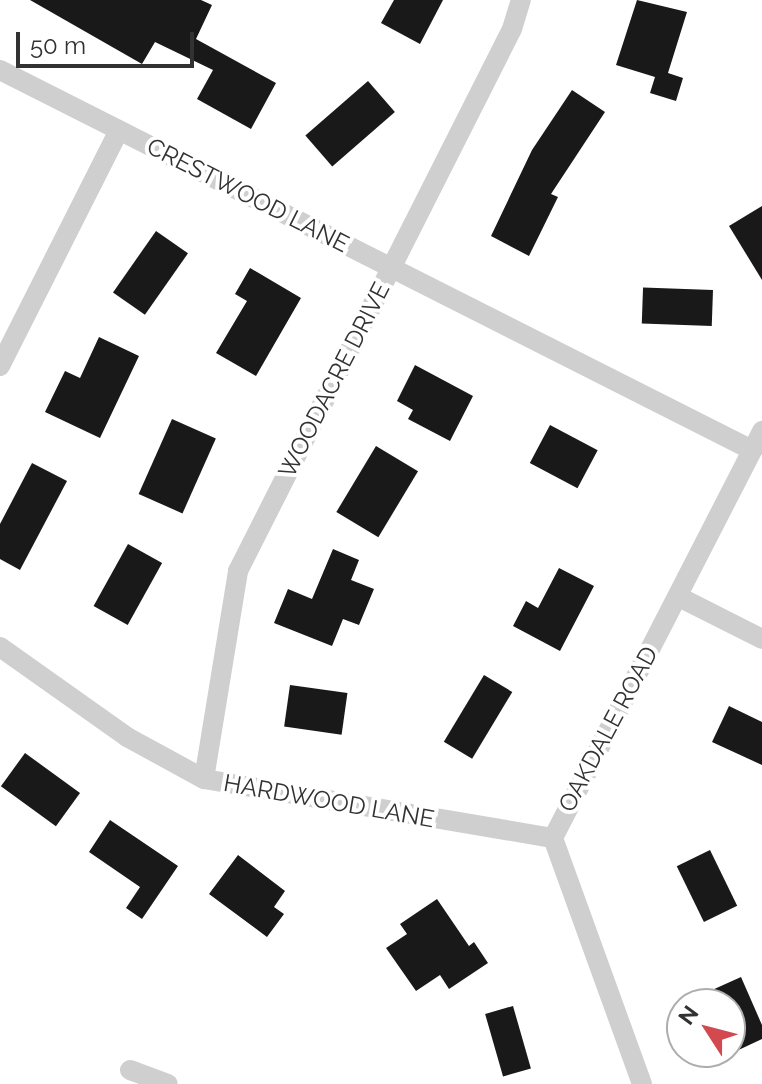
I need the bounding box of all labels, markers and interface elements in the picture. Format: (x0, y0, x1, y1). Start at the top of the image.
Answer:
scale bar (20, 16, 198, 66)
text: 50 m (30, 31, 86, 60)
street label: CRESTWOOD LANE (142, 132, 354, 258)
street label: WOODACRE DRIVE (272, 278, 396, 482)
street label: OAKDALE ROAD (552, 641, 664, 817)
street label: HARDWOOD LANE (221, 768, 437, 834)
north arrow (666, 988, 746, 1068)
text: N (673, 1001, 704, 1030)

